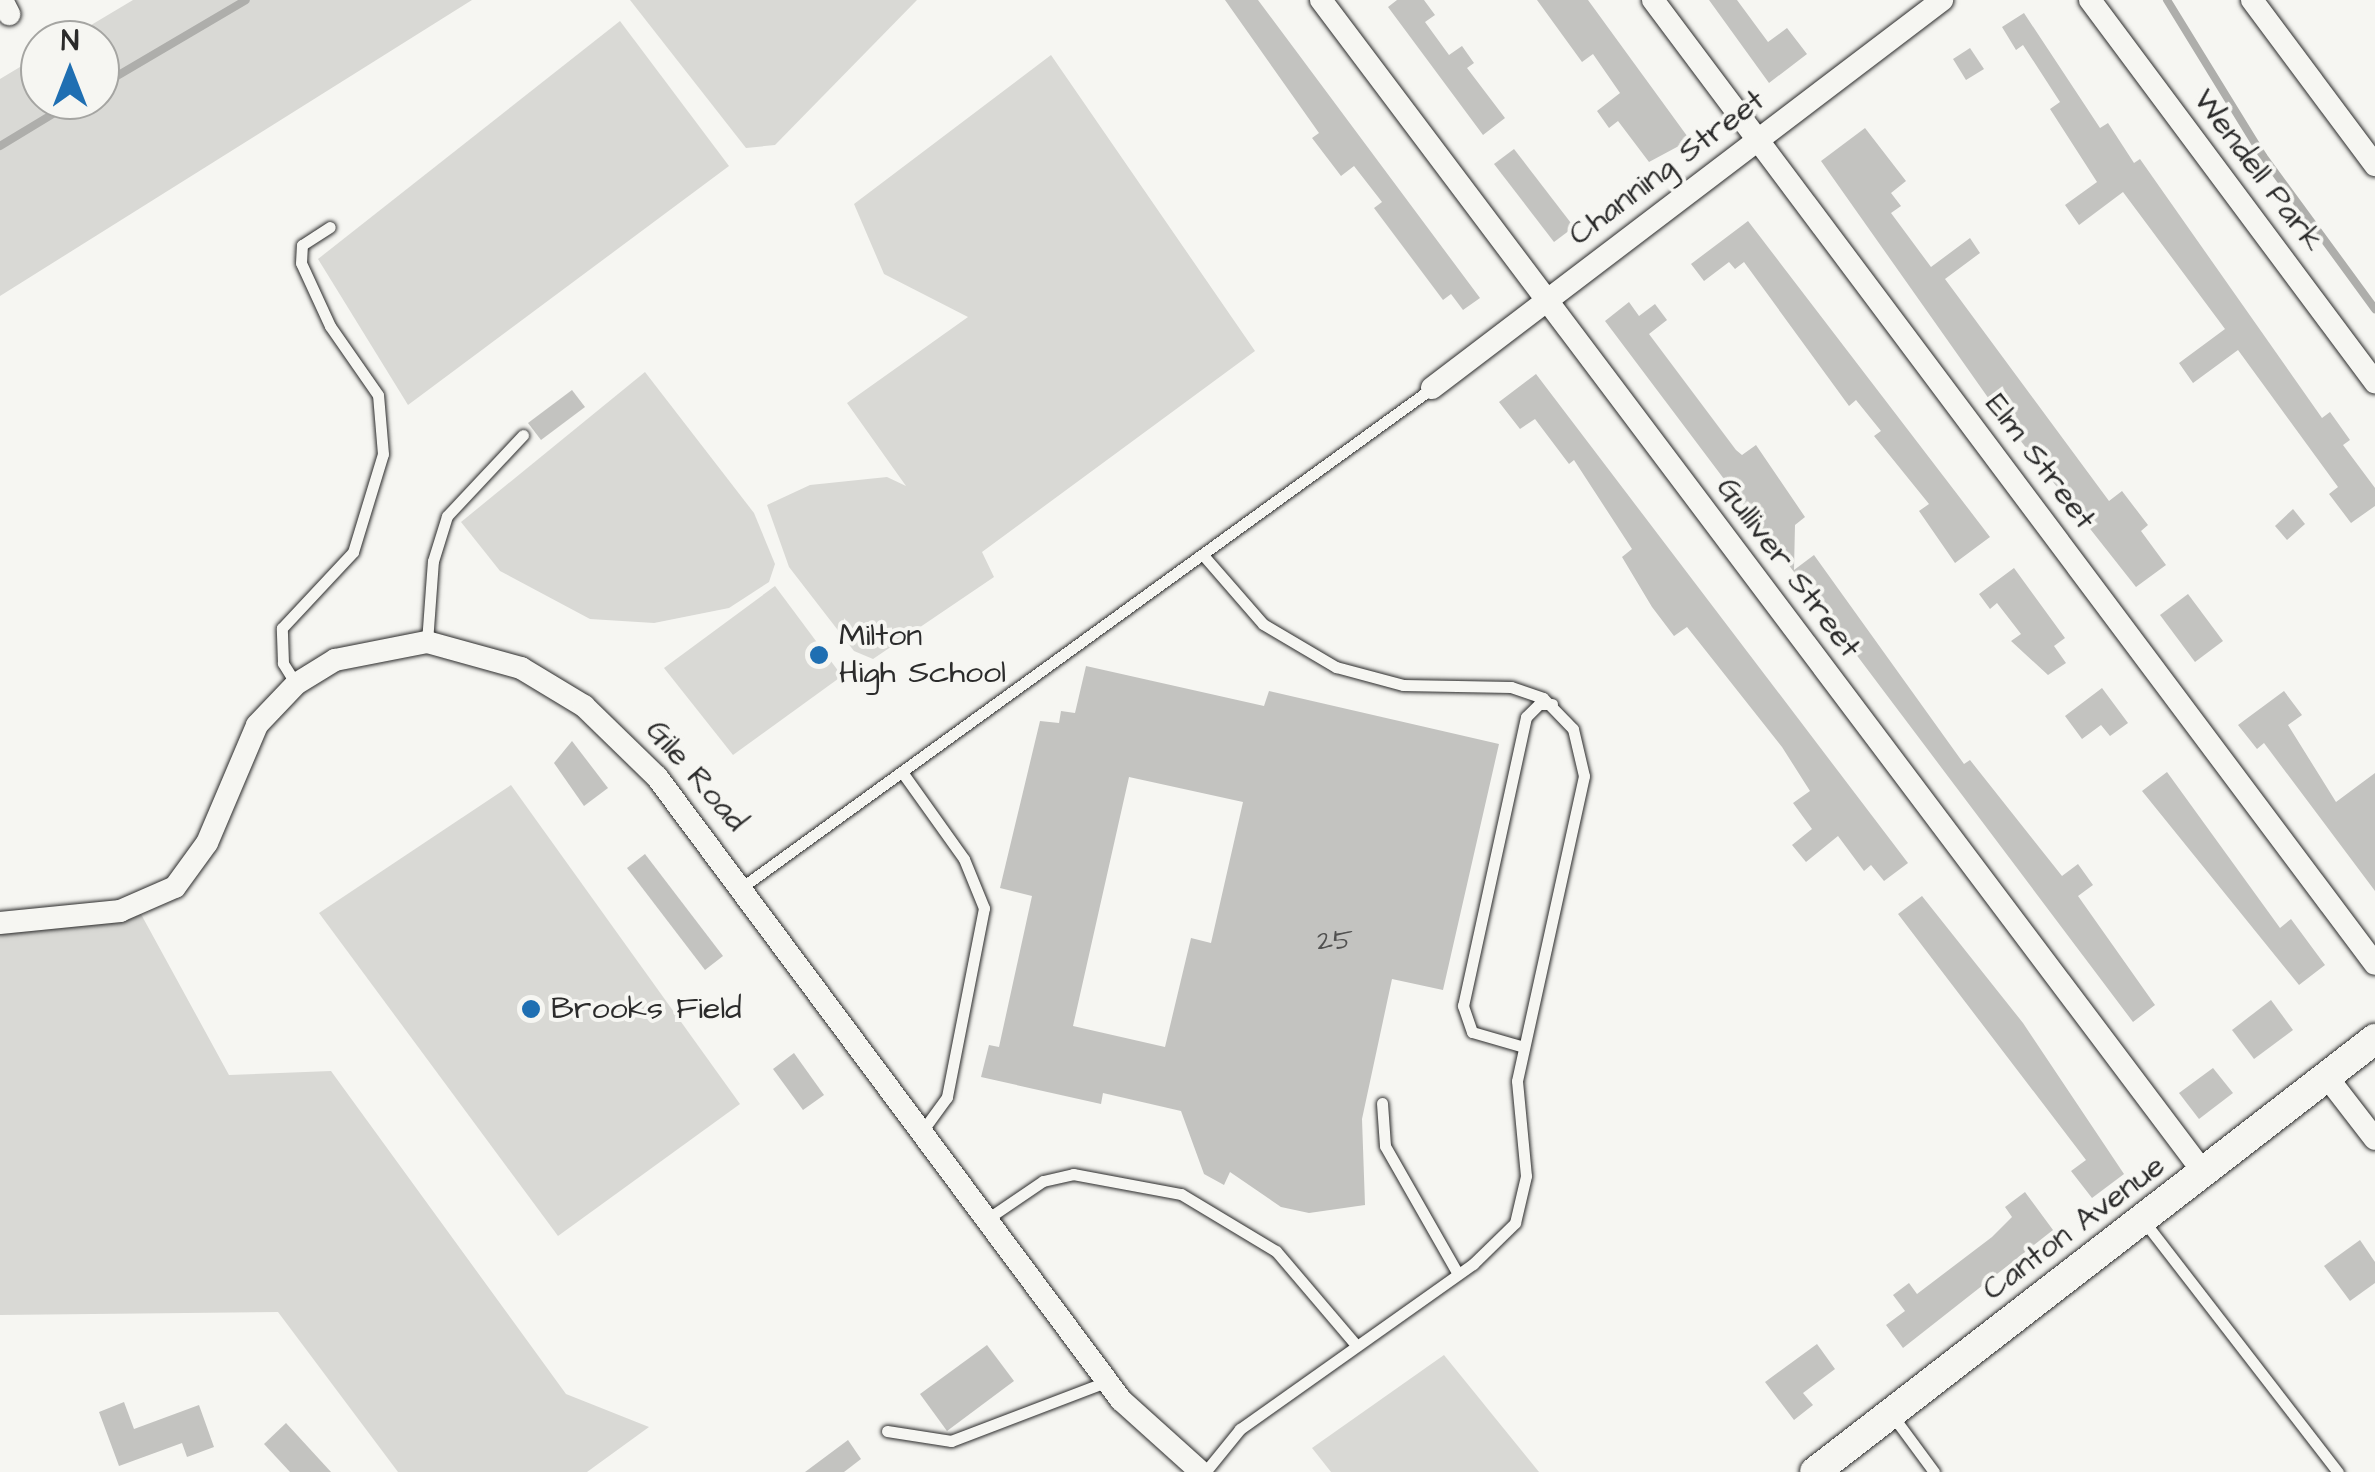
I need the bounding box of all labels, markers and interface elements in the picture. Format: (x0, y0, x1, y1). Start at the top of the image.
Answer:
north arrow (20, 20, 120, 120)
text: N (61, 22, 79, 61)
street label: Channing Street (1561, 82, 1773, 254)
street label: Wendell Park (2184, 82, 2332, 260)
street label: Elm Street (1976, 386, 2104, 538)
street label: Gulliver Street (1708, 470, 1868, 666)
place label: Milton High School (839, 618, 1006, 693)
marker: Milton High School (808, 644, 830, 666)
street label: Gile Road (637, 712, 755, 840)
house number: 25 (1317, 924, 1353, 958)
place label: Brooks Field (551, 990, 742, 1028)
marker: Brooks Field (520, 998, 542, 1020)
street label: Canton Avenue (1975, 1147, 2173, 1309)

